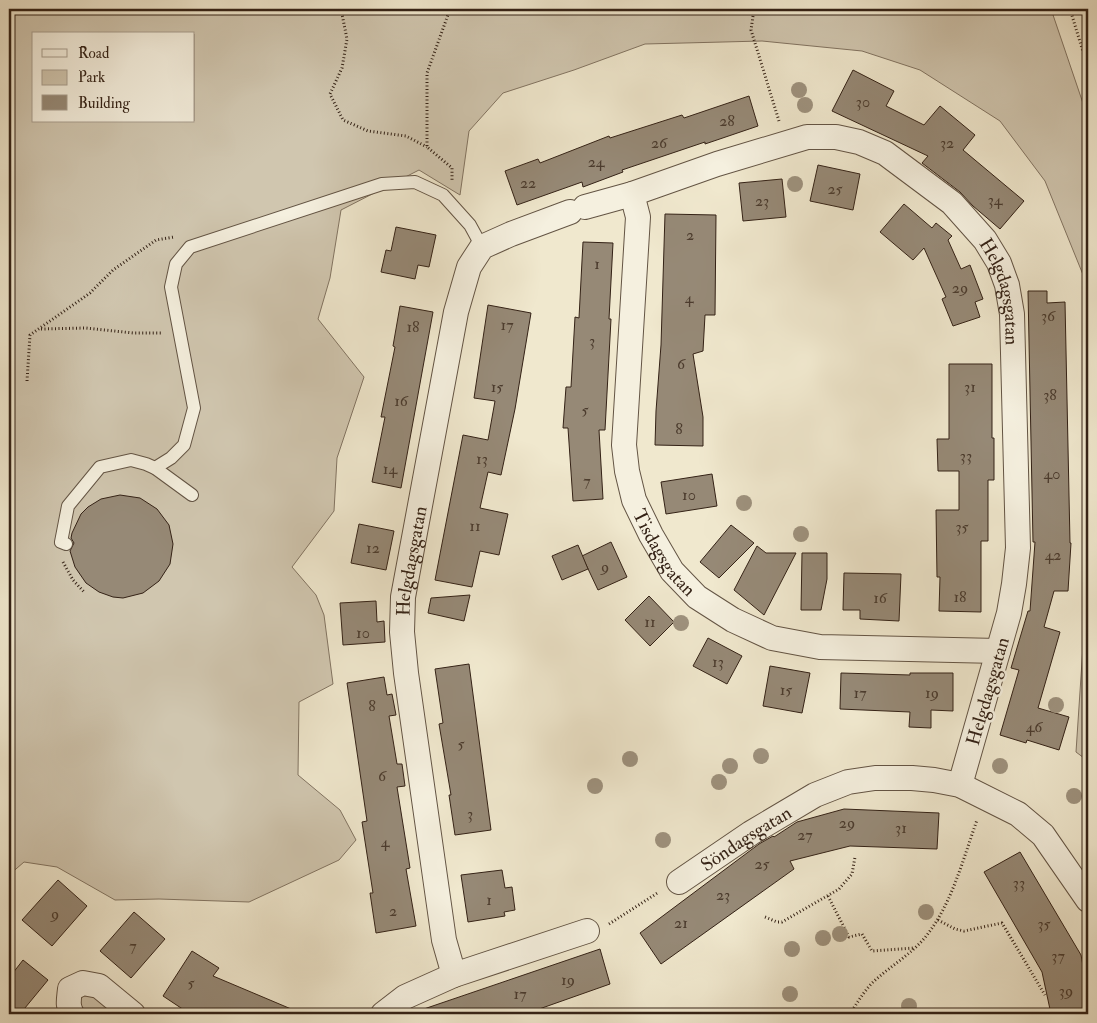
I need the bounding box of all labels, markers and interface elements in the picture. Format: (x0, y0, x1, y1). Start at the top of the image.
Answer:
legend (32, 32, 195, 122)
text: Road (78, 44, 110, 63)
text: Park (78, 68, 105, 87)
house number: 30 (856, 92, 870, 112)
text: Building (78, 94, 130, 113)
house number: 28 (719, 111, 735, 131)
house number: 26 (651, 133, 668, 153)
house number: 32 (940, 133, 954, 153)
house number: 24 (588, 152, 606, 172)
house number: 22 (520, 173, 536, 193)
house number: 25 (827, 179, 843, 199)
house number: 34 (988, 190, 1004, 210)
house number: 23 (755, 191, 769, 211)
house number: 2 (686, 225, 694, 245)
street label: Helgdagsgatan (974, 234, 1024, 346)
house number: 1 (594, 254, 600, 274)
house number: 29 (952, 278, 968, 298)
house number: 4 (685, 288, 695, 308)
house number: 36 (1041, 306, 1056, 326)
house number: 17 (500, 315, 514, 335)
house number: 18 (406, 317, 420, 337)
house number: 3 (589, 331, 595, 351)
house number: 6 (677, 354, 686, 374)
house number: 15 (491, 377, 503, 397)
house number: 31 (964, 377, 976, 397)
house number: 38 (1043, 385, 1057, 405)
house number: 16 (394, 391, 409, 411)
house number: 5 (581, 400, 589, 420)
house number: 8 (675, 419, 683, 439)
house number: 33 (960, 446, 972, 466)
house number: 13 (476, 449, 488, 469)
house number: 14 (383, 459, 399, 479)
house number: 40 (1044, 464, 1060, 484)
house number: 7 (583, 471, 591, 491)
house number: 10 (682, 485, 696, 505)
street label: Helgdagsgatan (391, 504, 433, 616)
street label: Tisdagsgatan (627, 505, 701, 602)
house number: 11 (469, 516, 481, 536)
house number: 35 (955, 517, 969, 537)
house number: 12 (366, 538, 380, 558)
house number: 42 (1045, 545, 1061, 565)
house number: 9 (600, 557, 609, 577)
house number: 18 (953, 587, 967, 607)
house number: 16 (873, 588, 888, 608)
house number: 11 (644, 612, 656, 632)
house number: 10 (356, 623, 370, 643)
street label: Helgdagsgatan (961, 634, 1015, 748)
house number: 13 (712, 652, 724, 672)
house number: 15 (780, 680, 792, 700)
house number: 17 (853, 683, 867, 703)
house number: 19 (925, 683, 939, 703)
house number: 8 (368, 696, 376, 716)
house number: 46 (1026, 717, 1043, 737)
house number: 5 (457, 734, 465, 754)
house number: 6 (378, 766, 387, 786)
street label: Söndagsgatan (696, 801, 796, 877)
house number: 3 (467, 804, 473, 824)
house number: 29 (839, 813, 855, 833)
house number: 31 (895, 818, 907, 838)
house number: 27 (797, 825, 813, 845)
house number: 4 (381, 832, 391, 852)
house number: 25 (754, 854, 770, 874)
house number: 33 (1013, 873, 1025, 893)
house number: 23 (716, 885, 730, 905)
house number: 1 (486, 890, 492, 910)
house number: 2 (389, 901, 397, 921)
house number: 9 (50, 904, 59, 924)
house number: 21 (674, 913, 688, 933)
house number: 35 (1037, 914, 1051, 934)
house number: 7 (129, 936, 137, 956)
house number: 37 (1051, 946, 1065, 966)
house number: 19 (561, 970, 575, 990)
house number: 5 (187, 973, 195, 993)
house number: 39 (1059, 981, 1073, 1001)
house number: 17 (513, 984, 527, 1004)

